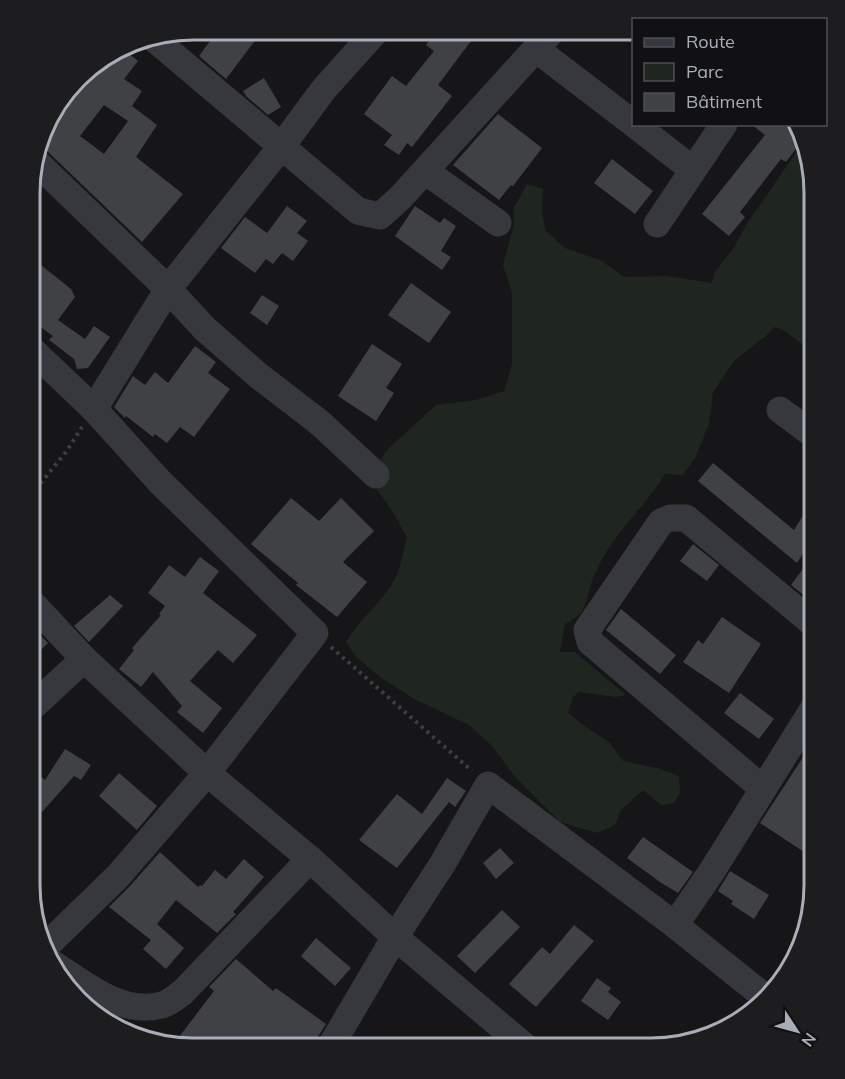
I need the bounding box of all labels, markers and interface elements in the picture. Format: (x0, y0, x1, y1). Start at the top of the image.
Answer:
legend (632, 18, 827, 126)
text: Route (686, 30, 735, 53)
text: Parc (686, 60, 724, 83)
text: Bâtiment (686, 90, 762, 113)
north arrow (767, 1001, 827, 1061)
text: N (797, 1029, 821, 1051)

